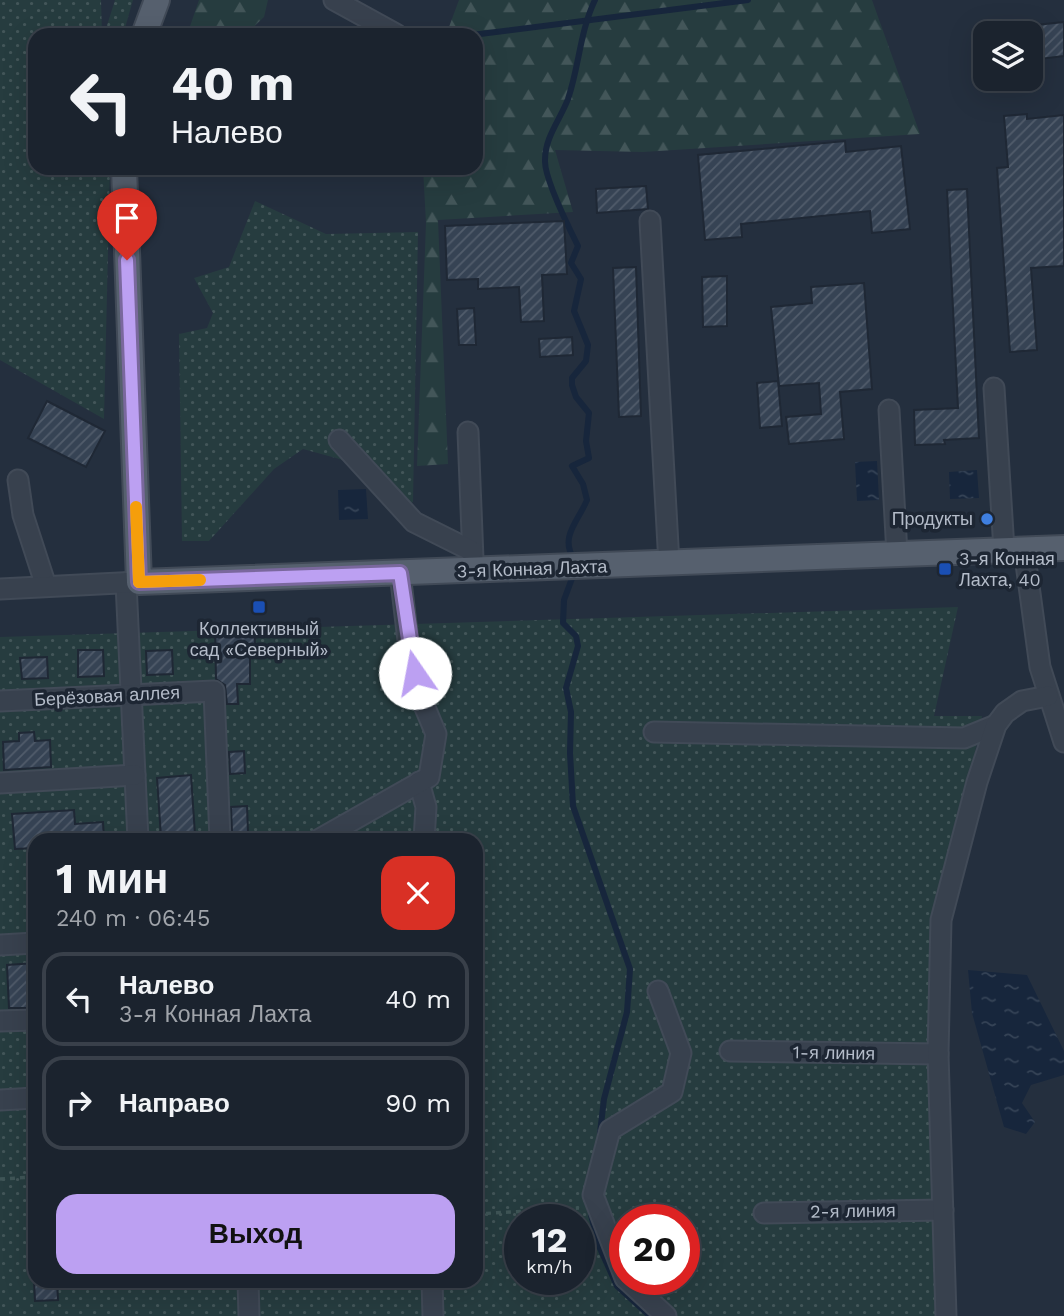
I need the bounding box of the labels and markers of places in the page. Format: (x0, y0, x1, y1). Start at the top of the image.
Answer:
pin (97, 188, 157, 260)
place label: Продукты (892, 508, 973, 529)
marker: Продукты (979, 511, 995, 527)
place label: 3-я Конная Лахта, 40 (959, 548, 1055, 590)
marker: 3-я Конная Лахта, 40 (937, 561, 953, 577)
marker: Коллективный сад «Северный» (251, 599, 267, 615)
place label: Коллективный сад «Северный» (190, 618, 328, 660)

